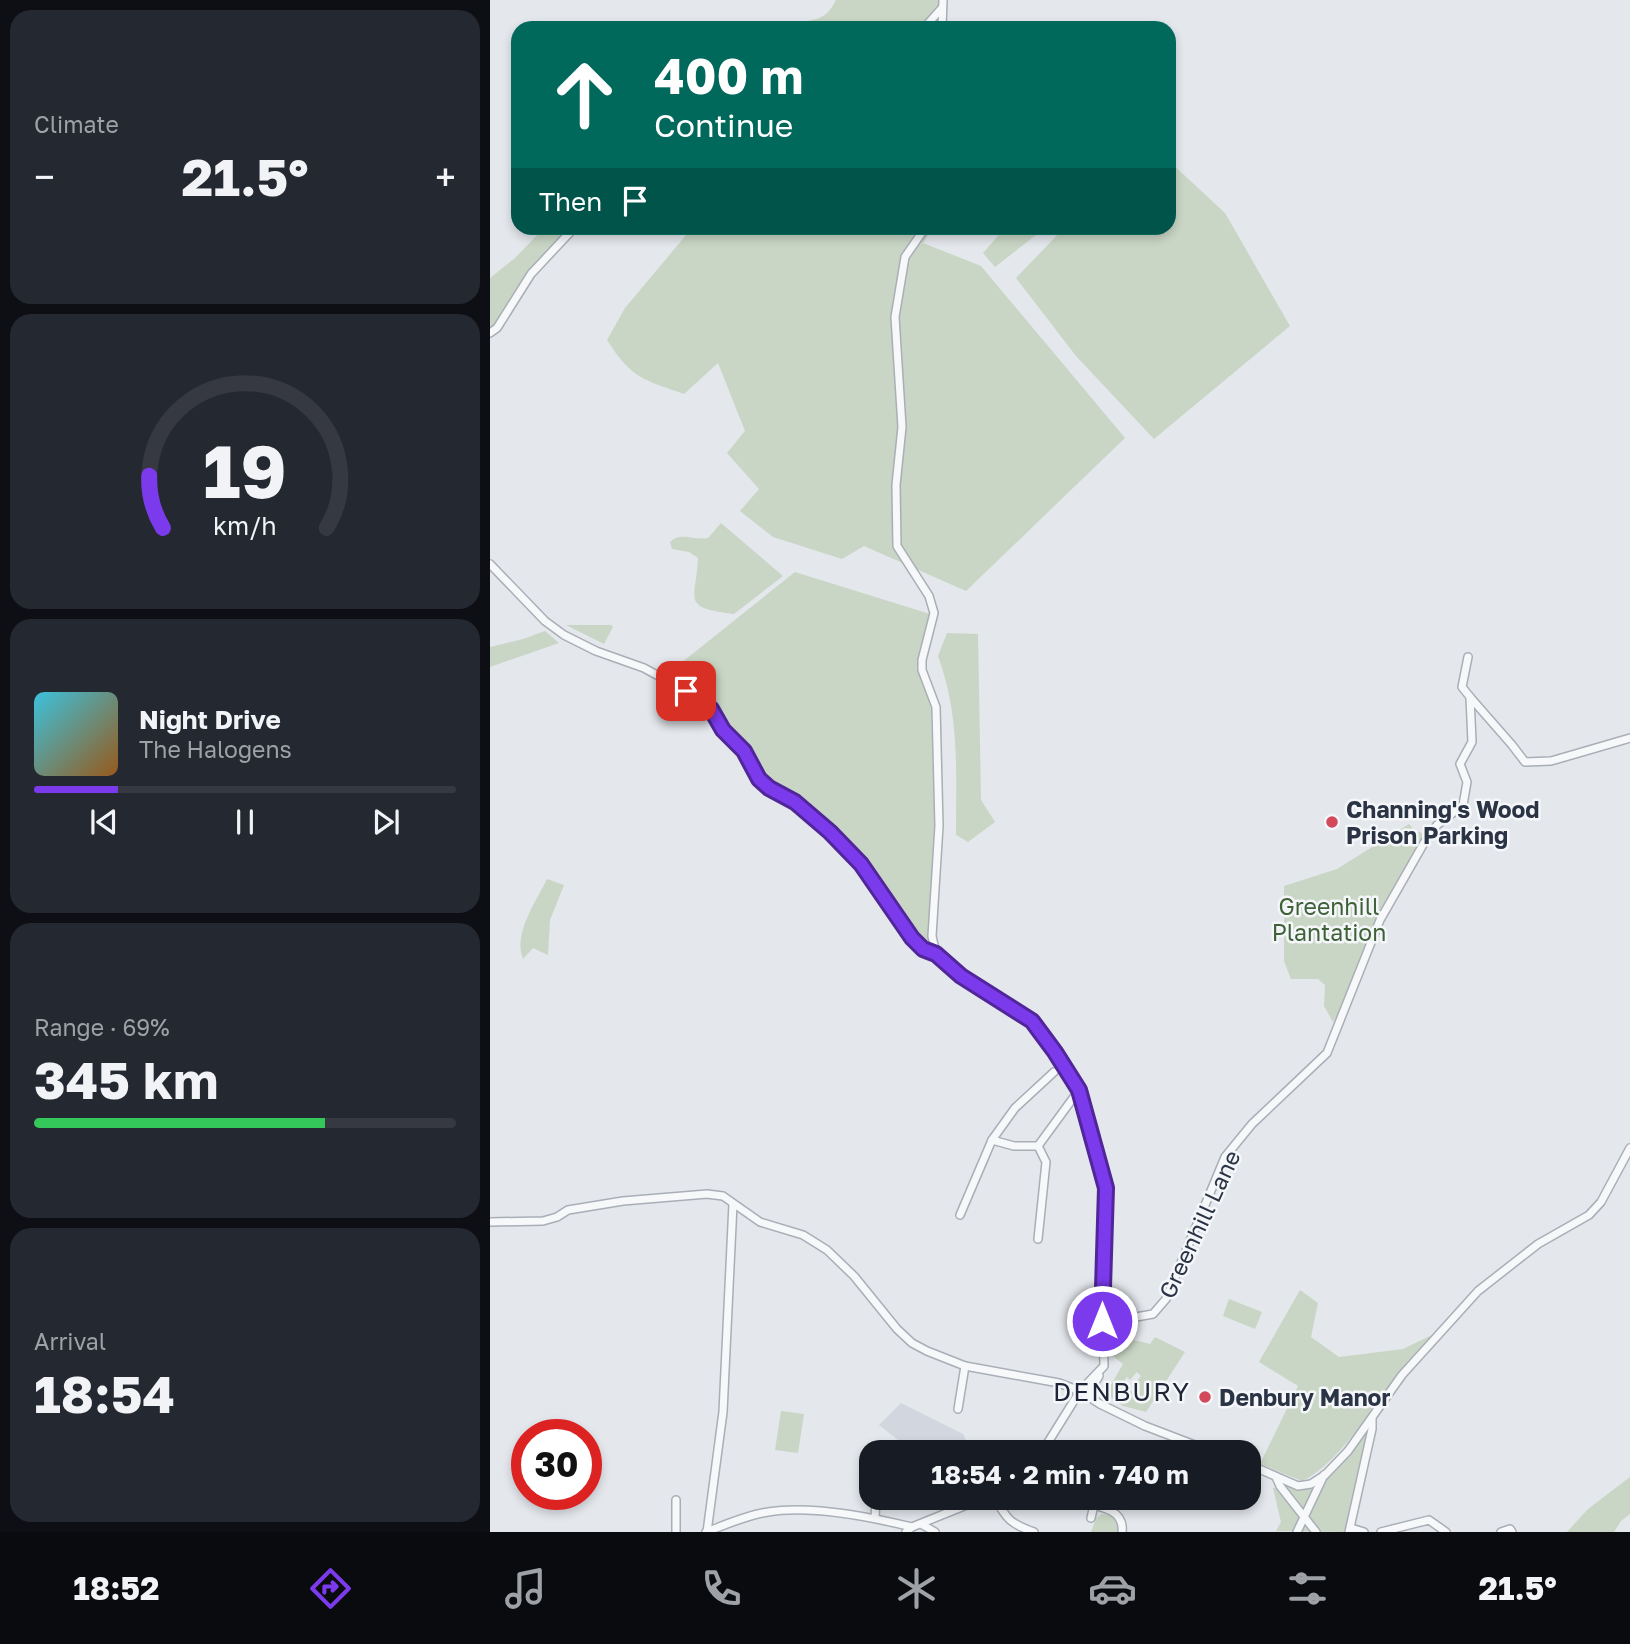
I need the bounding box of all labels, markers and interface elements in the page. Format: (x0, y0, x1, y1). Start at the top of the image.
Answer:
text: 400 m (654, 46, 803, 105)
icon: ahead (539, 49, 630, 140)
text: Continue (654, 106, 793, 144)
text: Climate (34, 110, 119, 138)
text: 21.5° (181, 145, 309, 207)
text: − (34, 154, 55, 199)
text: + (435, 154, 456, 199)
icon: arrive (616, 182, 654, 220)
text: Then (539, 186, 602, 217)
text: 19 (203, 427, 287, 514)
text: km/h (213, 509, 277, 540)
pin (656, 661, 716, 721)
icon: arrive (667, 672, 705, 710)
text: Night Drive (139, 704, 281, 735)
text: The Halogens (139, 735, 292, 763)
place label: Channing's Wood Prison Parking (1346, 795, 1540, 849)
icon: previous (85, 803, 123, 841)
icon: pause (226, 803, 264, 841)
icon: next (367, 803, 405, 841)
marker: Channing's Wood Prison Parking (1324, 814, 1340, 830)
park label: Greenhill Plantation (1272, 892, 1386, 946)
text: Range · 69% (34, 1013, 170, 1041)
text: 345 km (34, 1048, 219, 1110)
street label: Greenhill Lane (1152, 1145, 1246, 1303)
position arrow (1065, 1284, 1139, 1358)
text: Arrival (34, 1327, 106, 1355)
text: 18:54 (34, 1362, 175, 1424)
district label: DENBURY (1053, 1376, 1191, 1407)
place label: Denbury Manor (1219, 1383, 1390, 1411)
marker: Denbury Manor (1197, 1389, 1213, 1405)
speed limit sign: 30 (511, 1419, 602, 1510)
text: 18:54 · 2 min · 740 m (931, 1459, 1189, 1490)
icon: directions (306, 1564, 355, 1613)
icon: music (501, 1564, 550, 1613)
icon: phone (697, 1564, 746, 1613)
icon: climate (892, 1564, 941, 1613)
icon: car (1088, 1564, 1137, 1613)
icon: filters (1283, 1564, 1332, 1613)
text: 18:52 (73, 1569, 159, 1607)
text: 21.5° (1479, 1569, 1557, 1607)

